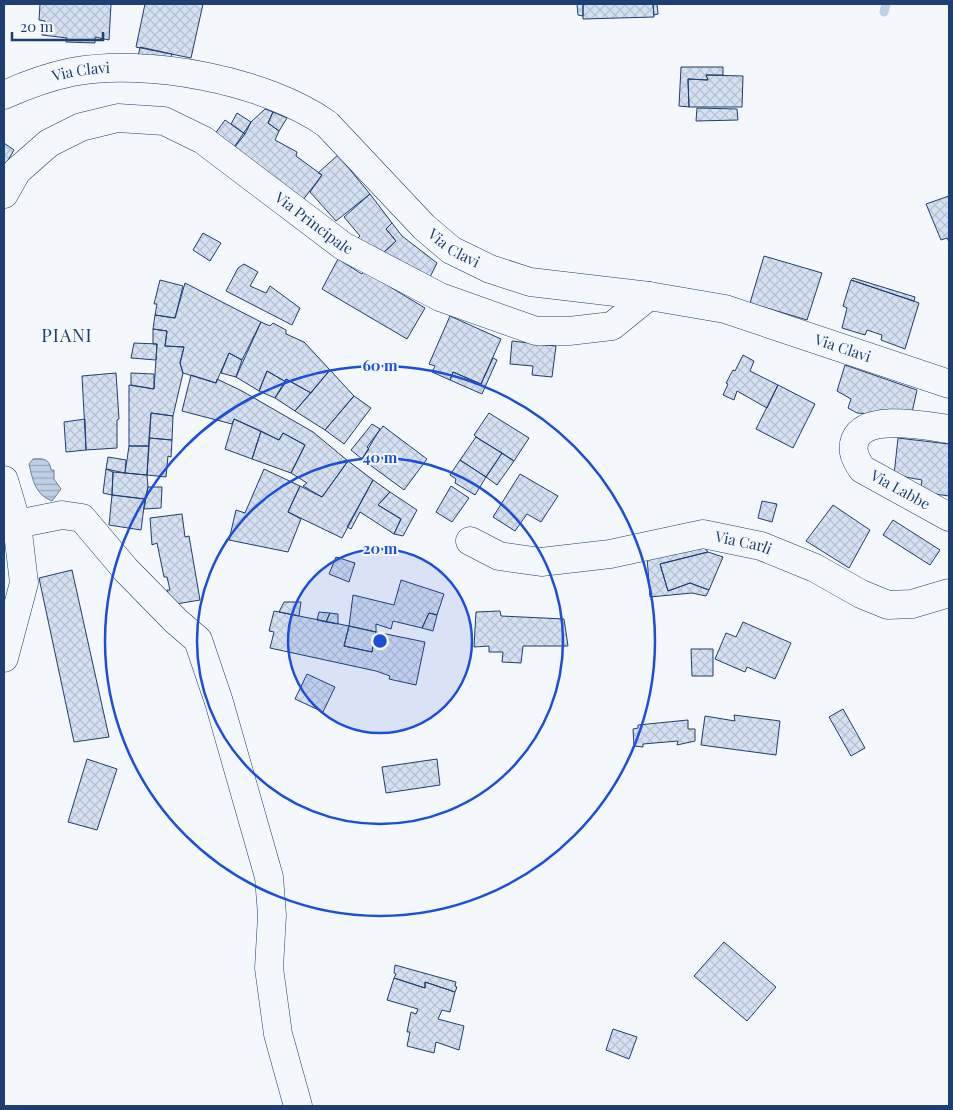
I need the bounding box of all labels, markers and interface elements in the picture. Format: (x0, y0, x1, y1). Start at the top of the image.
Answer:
scale bar (12, 10, 104, 42)
text: 20 m (20, 16, 54, 36)
street label: Via Clavi (49, 57, 111, 86)
street label: Via Principale (270, 186, 357, 258)
street label: Via Clavi (423, 223, 484, 272)
district label: PIANI (41, 323, 93, 347)
street label: Via Clavi (811, 328, 874, 366)
text: 60 m (362, 355, 398, 375)
text: 40 m (363, 447, 398, 467)
street label: Via Labbe (866, 464, 934, 514)
street label: Via Carli (713, 526, 776, 559)
text: 20 m (363, 538, 398, 558)
centre of rings (371, 632, 389, 650)

